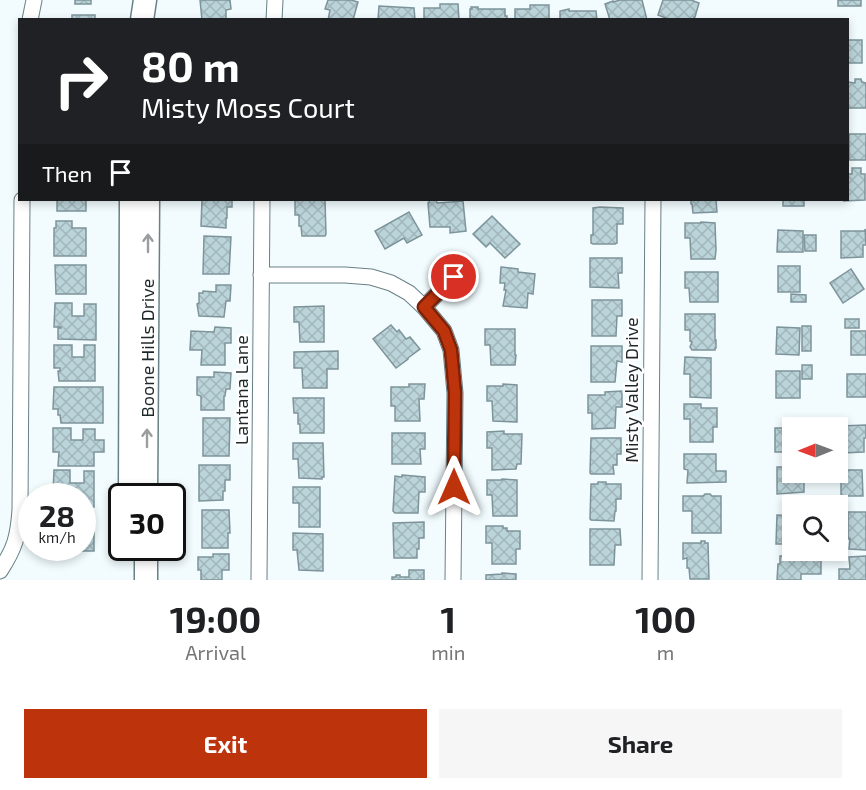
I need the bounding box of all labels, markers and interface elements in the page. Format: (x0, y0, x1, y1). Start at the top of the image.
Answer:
text: 80 m (141, 40, 240, 90)
icon: right (42, 42, 120, 120)
text: Misty Moss Court (141, 91, 355, 123)
icon: arrive (104, 156, 137, 189)
text: Then (42, 160, 92, 186)
one-way arrow (142, 234, 154, 254)
pin (428, 251, 479, 302)
icon: arrive (437, 260, 470, 293)
street label: Boone Hills Drive (136, 279, 158, 417)
street label: Misty Valley Drive (620, 317, 642, 463)
street label: Lantana Lane (230, 335, 252, 445)
north arrow (782, 417, 848, 483)
map controls (782, 417, 848, 561)
one-way arrow (141, 429, 152, 449)
position arrow (422, 455, 486, 519)
speed limit sign: 30 (108, 483, 186, 561)
button: search (782, 495, 848, 561)
text: 28 (39, 497, 75, 533)
text: km/h (38, 528, 76, 546)
text: 19:00 (170, 597, 261, 640)
text: 1 (440, 597, 456, 640)
text: 100 (635, 597, 696, 640)
text: Arrival (185, 640, 246, 664)
text: min (431, 640, 465, 664)
text: m (657, 640, 674, 664)
button: Exit (24, 709, 427, 778)
button: Share (439, 709, 842, 778)

